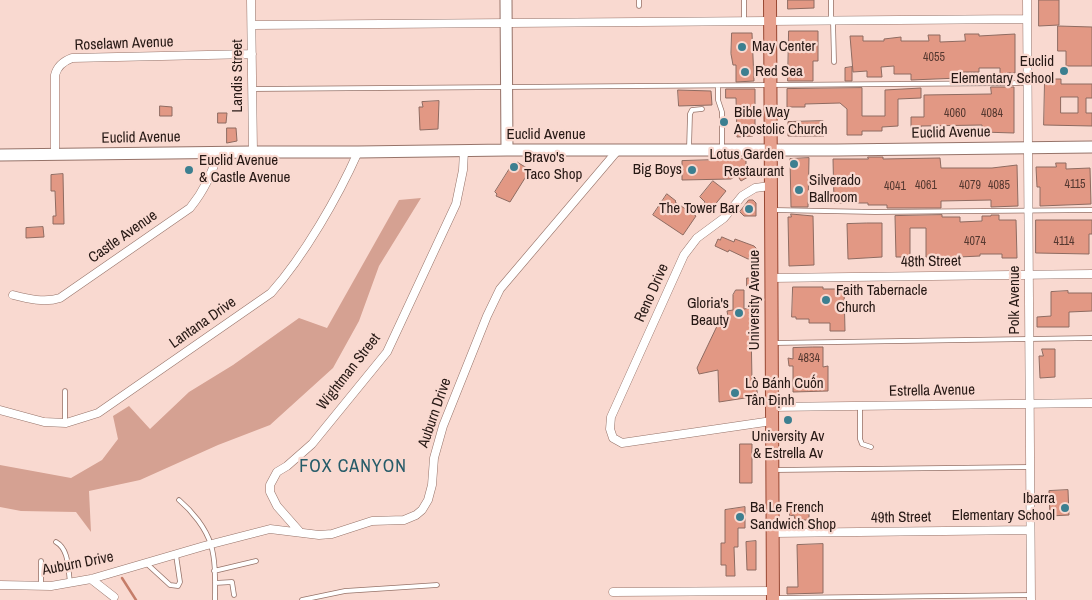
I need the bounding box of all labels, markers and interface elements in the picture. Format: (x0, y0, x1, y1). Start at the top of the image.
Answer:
street label: Roselawn Avenue (74, 33, 174, 55)
place label: May Center (752, 38, 816, 56)
street label: Landis Street (229, 39, 247, 113)
marker: May Center (736, 41, 748, 53)
house number: 4055 (923, 51, 945, 65)
place label: Euclid Elementary School (951, 53, 1054, 88)
place label: Red Sea (755, 63, 803, 81)
marker: Euclid Elementary School (1058, 65, 1070, 77)
marker: Red Sea (739, 66, 751, 78)
place label: Bible Way Apostolic Church (734, 104, 828, 139)
house number: 4060 (944, 107, 966, 121)
house number: 4084 (981, 107, 1003, 121)
marker: Bible Way Apostolic Church (718, 116, 730, 128)
street label: Euclid Avenue (911, 123, 991, 143)
street label: Euclid Avenue (506, 126, 586, 144)
street label: Euclid Avenue (101, 128, 181, 148)
place label: Lotus Garden Restaurant (709, 146, 784, 181)
place label: Bravo's Taco Shop (524, 149, 582, 184)
place label: Euclid Avenue & Castle Avenue (199, 152, 290, 187)
marker: Lotus Garden Restaurant (788, 158, 800, 170)
marker: Bravo's Taco Shop (508, 161, 520, 173)
place label: Big Boys (633, 161, 682, 179)
marker: Euclid Avenue & Castle Avenue (183, 164, 195, 176)
marker: Big Boys (686, 164, 698, 176)
place label: Silverado Ballroom (809, 172, 861, 207)
house number: 4115 (1064, 178, 1086, 192)
house number: 4061 (915, 179, 937, 193)
house number: 4079 (959, 179, 981, 193)
house number: 4085 (988, 179, 1010, 193)
house number: 4041 (884, 180, 906, 194)
marker: Silverado Ballroom (793, 184, 805, 196)
place label: The Tower Bar (659, 200, 739, 218)
marker: The Tower Bar (743, 203, 755, 215)
street label: Castle Avenue (85, 207, 161, 267)
house number: 4074 (964, 235, 986, 249)
house number: 4114 (1053, 235, 1075, 249)
street label: University Avenue (746, 250, 764, 350)
street label: 48th Street (901, 252, 961, 272)
street label: Reno Drive (631, 261, 673, 325)
street label: Polk Avenue (1006, 266, 1024, 334)
place label: Faith Tabernacle Church (836, 282, 927, 317)
street label: Lantana Drive (166, 293, 240, 353)
marker: Faith Tabernacle Church (820, 294, 832, 306)
place label: Gloria's Beauty (687, 295, 729, 330)
marker: Gloria's Beauty (733, 307, 745, 319)
street label: Wightman Street (313, 330, 385, 414)
house number: 4834 (798, 352, 820, 366)
place label: Lò Bánh Cuốn Tân Định (745, 375, 824, 410)
street label: Auburn Drive (415, 376, 455, 450)
street label: Estrella Avenue (889, 381, 975, 401)
marker: Lò Bánh Cuốn Tân Định (729, 387, 741, 399)
marker: University Av & Estrella Av (782, 414, 794, 426)
place label: University Av & Estrella Av (752, 428, 824, 463)
district label: FOX CANYON (298, 456, 408, 478)
place label: Ibarra Elementary School (952, 490, 1055, 525)
place label: Ba Le French Sandwich Shop (750, 499, 836, 534)
marker: Ibarra Elementary School (1059, 502, 1071, 514)
street label: 49th Street (871, 508, 931, 528)
marker: Ba Le French Sandwich Shop (734, 511, 746, 523)
street label: Auburn Drive (41, 548, 115, 580)

